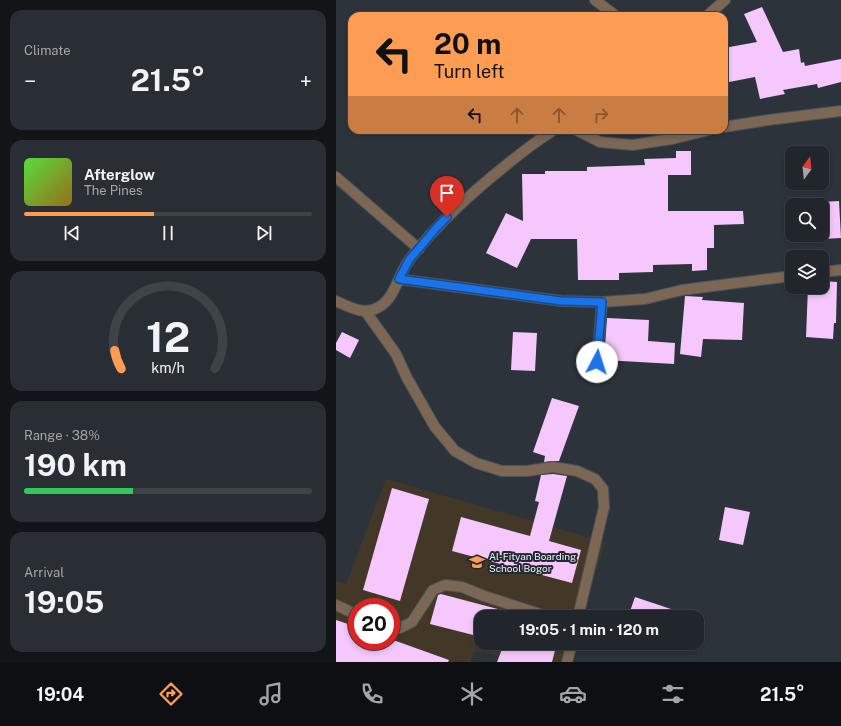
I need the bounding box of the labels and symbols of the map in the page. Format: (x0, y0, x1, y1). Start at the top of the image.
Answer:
north arrow (785, 146, 829, 190)
pin (430, 176, 464, 217)
position arrow (576, 341, 618, 383)
place label: Al-Fityan Boarding School Bogor (489, 550, 576, 574)
school or university icon: Al-Fityan Boarding School Bogor (468, 553, 486, 571)
speed limit sign: 20 (348, 598, 400, 650)

